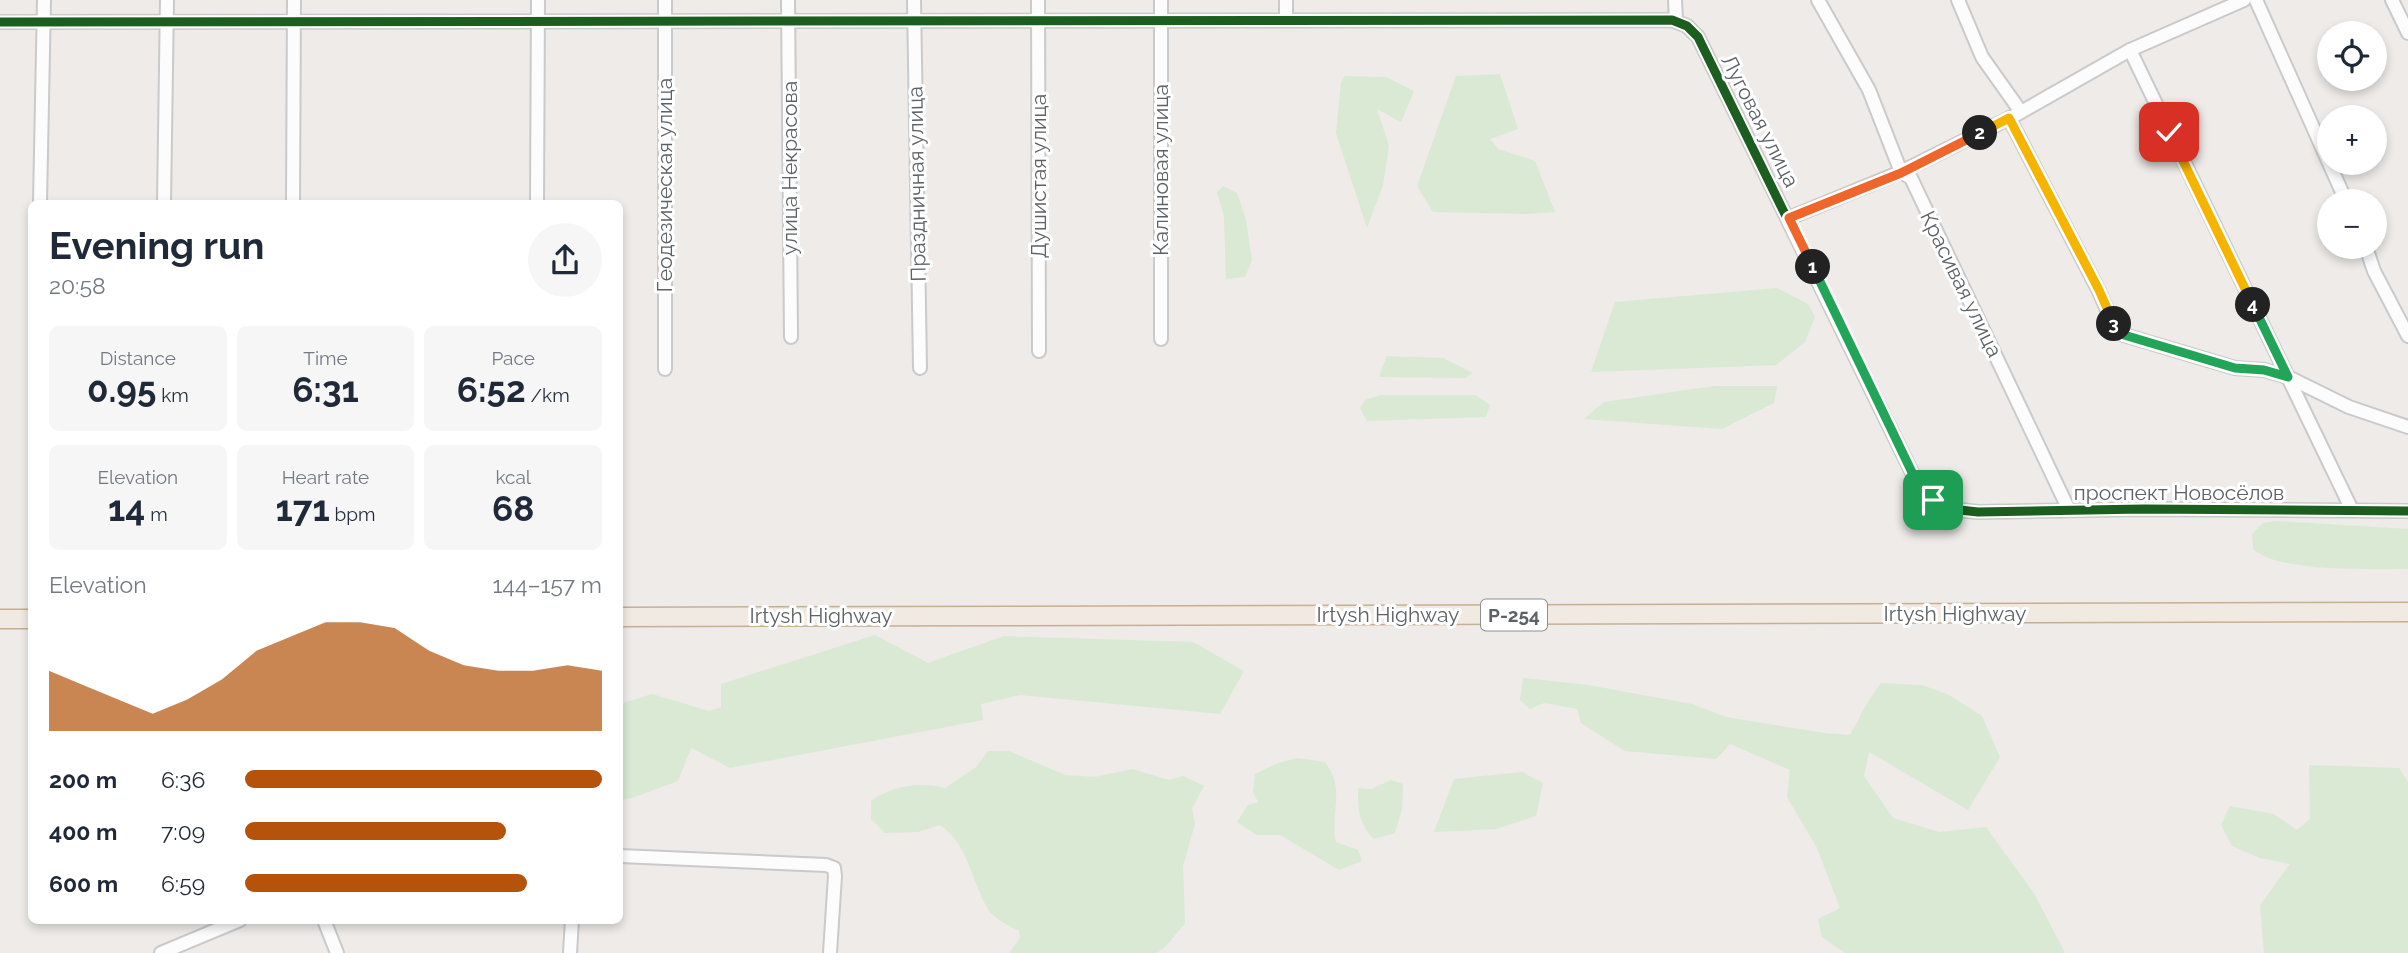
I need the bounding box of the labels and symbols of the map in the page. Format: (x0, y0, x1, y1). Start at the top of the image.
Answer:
street label: Луговая улица (1716, 50, 1805, 191)
street label: Геодезическая улица (652, 78, 677, 292)
street label: улица Некрасова (777, 81, 802, 255)
street label: Калиновая улица (1148, 84, 1173, 256)
street label: Праздничная улица (902, 86, 931, 282)
street label: Душистая улица (1026, 94, 1051, 258)
pin (2139, 102, 2199, 162)
pin: 2 (1962, 116, 1997, 150)
street label: Красивая улица (1915, 207, 2008, 361)
pin: 1 (1796, 250, 1830, 284)
pin: 4 (2236, 288, 2270, 322)
pin: 3 (2096, 306, 2132, 342)
pin (1903, 470, 1963, 530)
street label: проспект Новосёлов (2074, 480, 2284, 505)
road number: Р-254 (1481, 600, 1547, 630)
street label: Irtysh Highway (1884, 601, 2026, 626)
street label: Irtysh Highway (1317, 602, 1459, 627)
street label: Irtysh Highway (750, 603, 892, 628)

